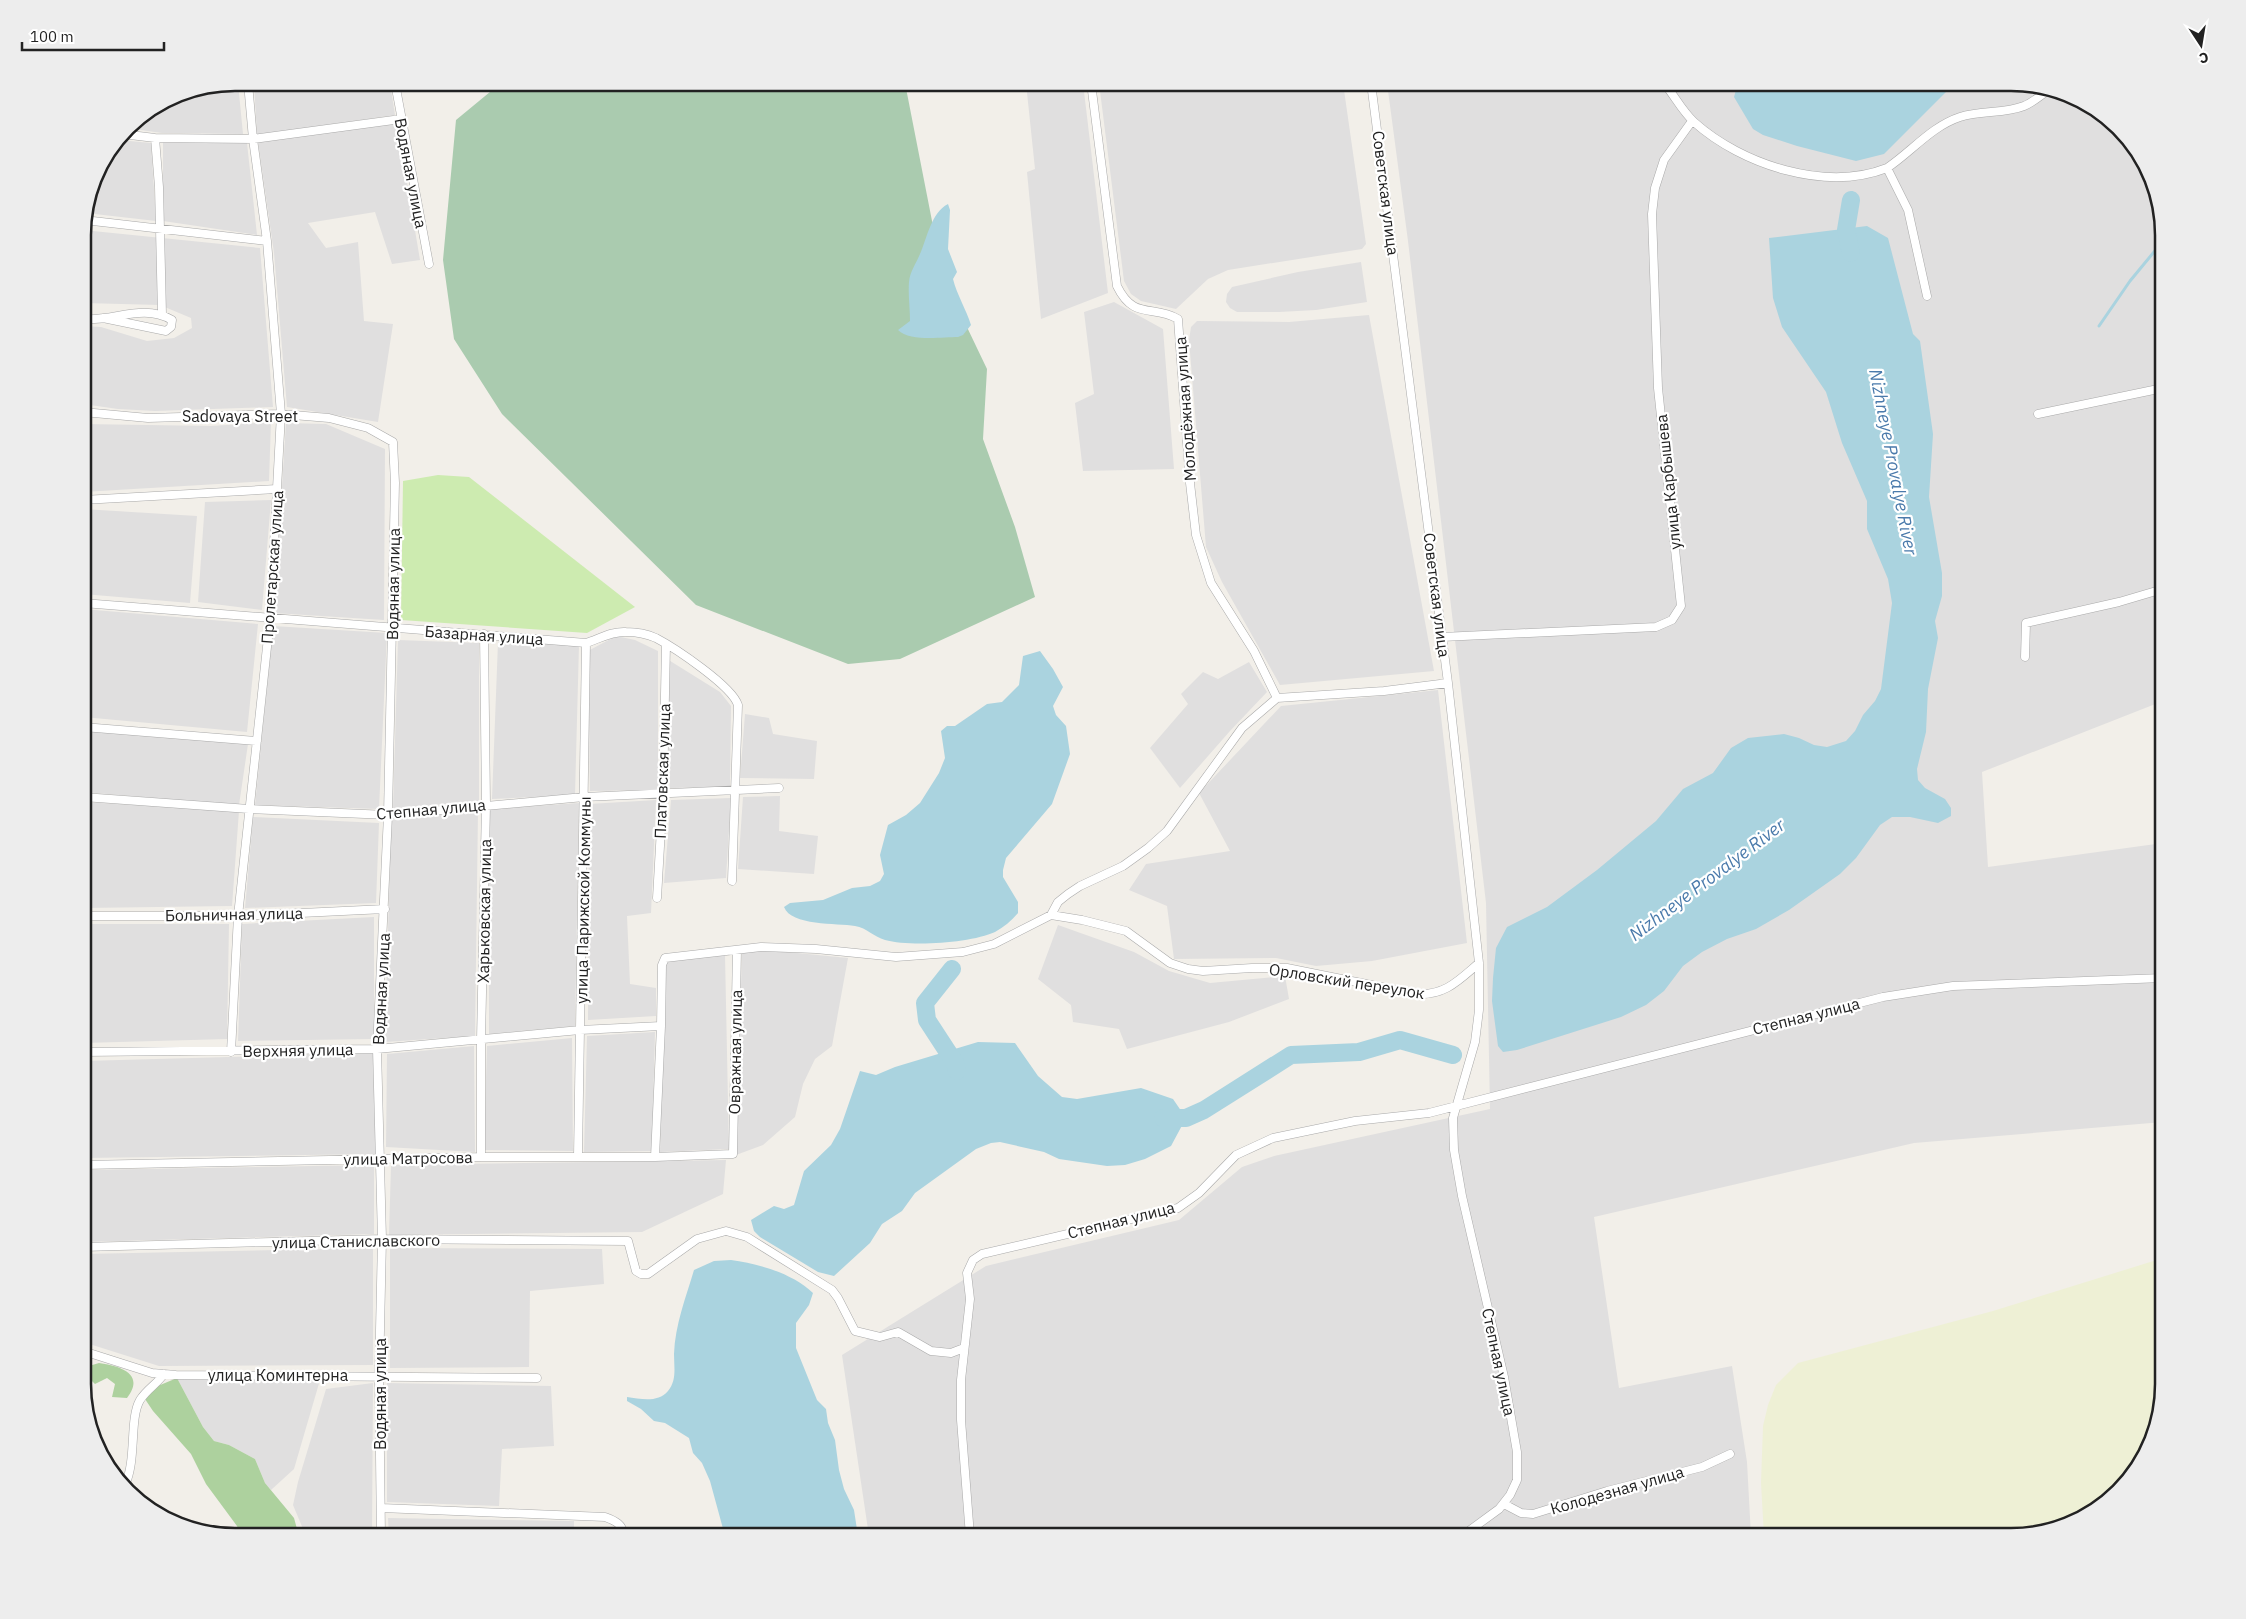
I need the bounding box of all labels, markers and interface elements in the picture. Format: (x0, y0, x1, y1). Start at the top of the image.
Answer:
scale bar (22, 20, 165, 52)
north arrow (2176, 20, 2226, 70)
text: 100 m (30, 27, 74, 46)
text: С (2197, 48, 2210, 67)
street label: Водяная улица (390, 116, 432, 230)
street label: Советская улица (1368, 129, 1404, 257)
street label: Молодёжная улица (1170, 336, 1200, 482)
water label: Nizhneye Provalye River (1864, 367, 1923, 557)
street label: Sadovaya Street (182, 406, 298, 426)
street label: улица Карбышева (1651, 413, 1685, 551)
street label: Пролетарская улица (257, 489, 287, 644)
street label: Водяная улица (382, 527, 404, 640)
street label: Советская улица (1419, 531, 1455, 659)
street label: Базарная улица (424, 621, 545, 649)
street label: Платовская улица (650, 702, 674, 839)
street label: Степная улица (375, 794, 487, 824)
street label: улица Парижской Коммуны (571, 796, 595, 1004)
water label: Nizhneye Provalye River (1624, 813, 1789, 946)
street label: Харьковская улица (473, 838, 495, 983)
street label: Больничная улица (165, 903, 304, 925)
street label: Водяная улица (368, 932, 394, 1046)
street label: Орловский переулок (1268, 959, 1426, 1003)
street label: Овражная улица (724, 989, 746, 1115)
street label: Степная улица (1750, 993, 1862, 1039)
street label: Верхняя улица (242, 1039, 354, 1061)
street label: улица Матросова (343, 1147, 473, 1169)
street label: Степная улица (1065, 1197, 1177, 1243)
street label: улица Станиславского (272, 1230, 440, 1252)
street label: Степная улица (1478, 1306, 1520, 1418)
street label: Водяная улица (370, 1338, 390, 1450)
street label: улица Коминтерна (208, 1365, 349, 1385)
street label: Колодезная улица (1548, 1461, 1687, 1519)

